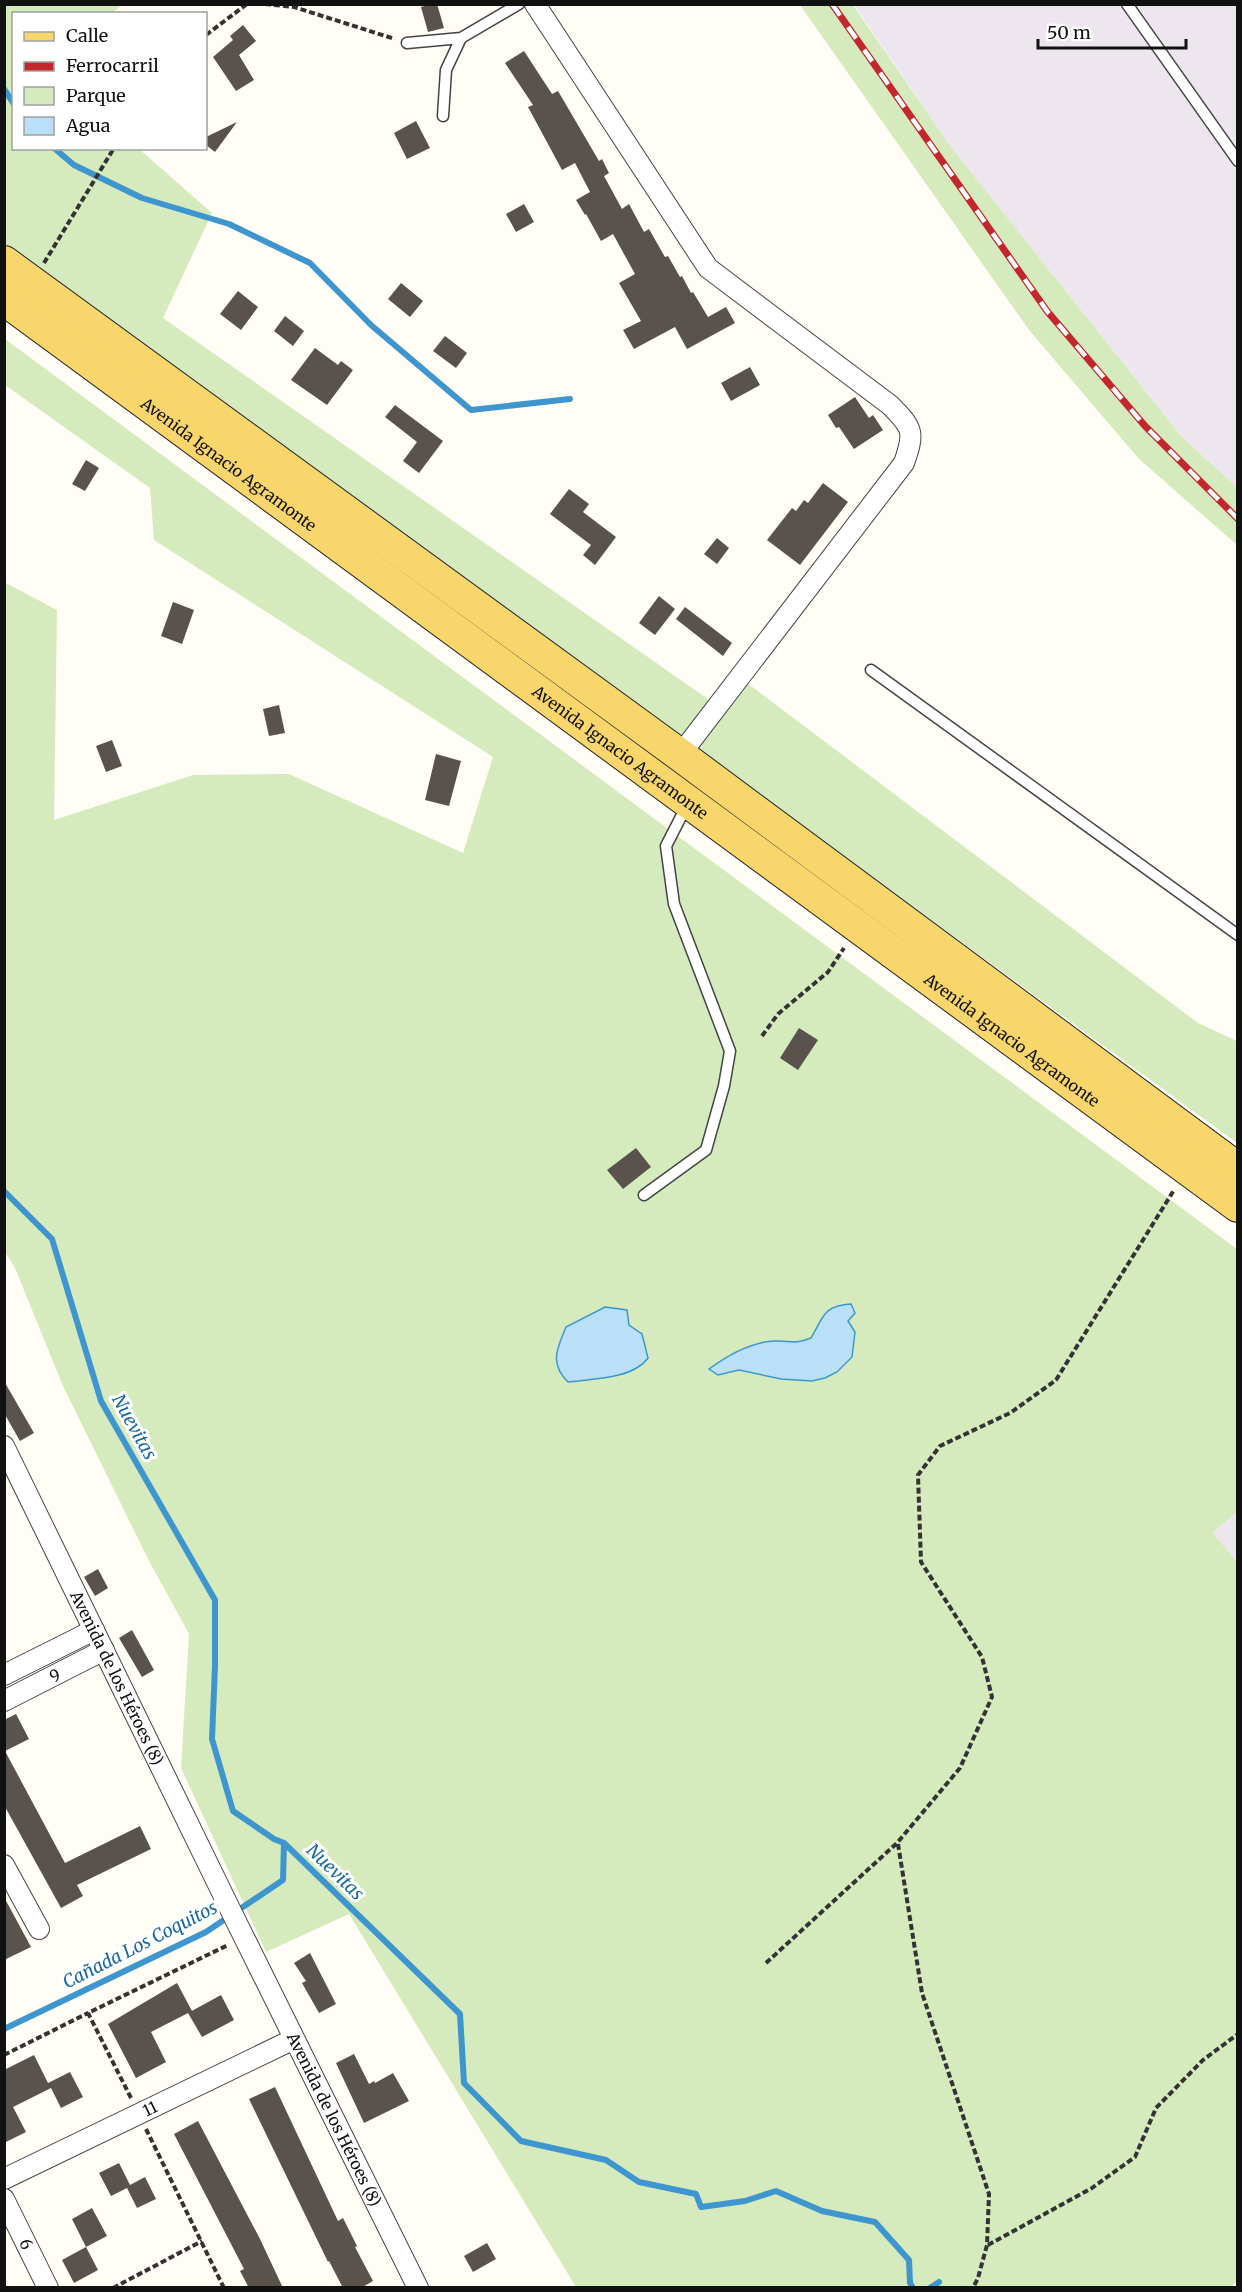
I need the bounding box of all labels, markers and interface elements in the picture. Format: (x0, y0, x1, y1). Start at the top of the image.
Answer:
legend (12, 12, 207, 150)
scale bar (1038, 12, 1186, 50)
text: 50 m (1047, 21, 1091, 44)
text: Calle (66, 24, 108, 47)
text: Ferrocarril (66, 54, 159, 77)
text: Parque (66, 84, 126, 107)
text: Agua (65, 114, 111, 137)
street label: Avenida Ignacio Agramonte (136, 392, 321, 535)
street label: Avenida Ignacio Agramonte (528, 680, 712, 823)
street label: Avenida Ignacio Agramonte (919, 968, 1104, 1111)
water label: Nuevitas (107, 1390, 162, 1464)
street label: Avenida de los Héroes (8) (66, 1587, 168, 1768)
street label: 9 (46, 1664, 64, 1686)
water label: Nuevitas (302, 1839, 369, 1905)
water label: Cañada Los Coquitos (59, 1896, 221, 1994)
street label: Avenida de los Héroes (8) (282, 2028, 386, 2209)
street label: 11 (139, 2097, 161, 2121)
street label: 6 (15, 2235, 37, 2253)

